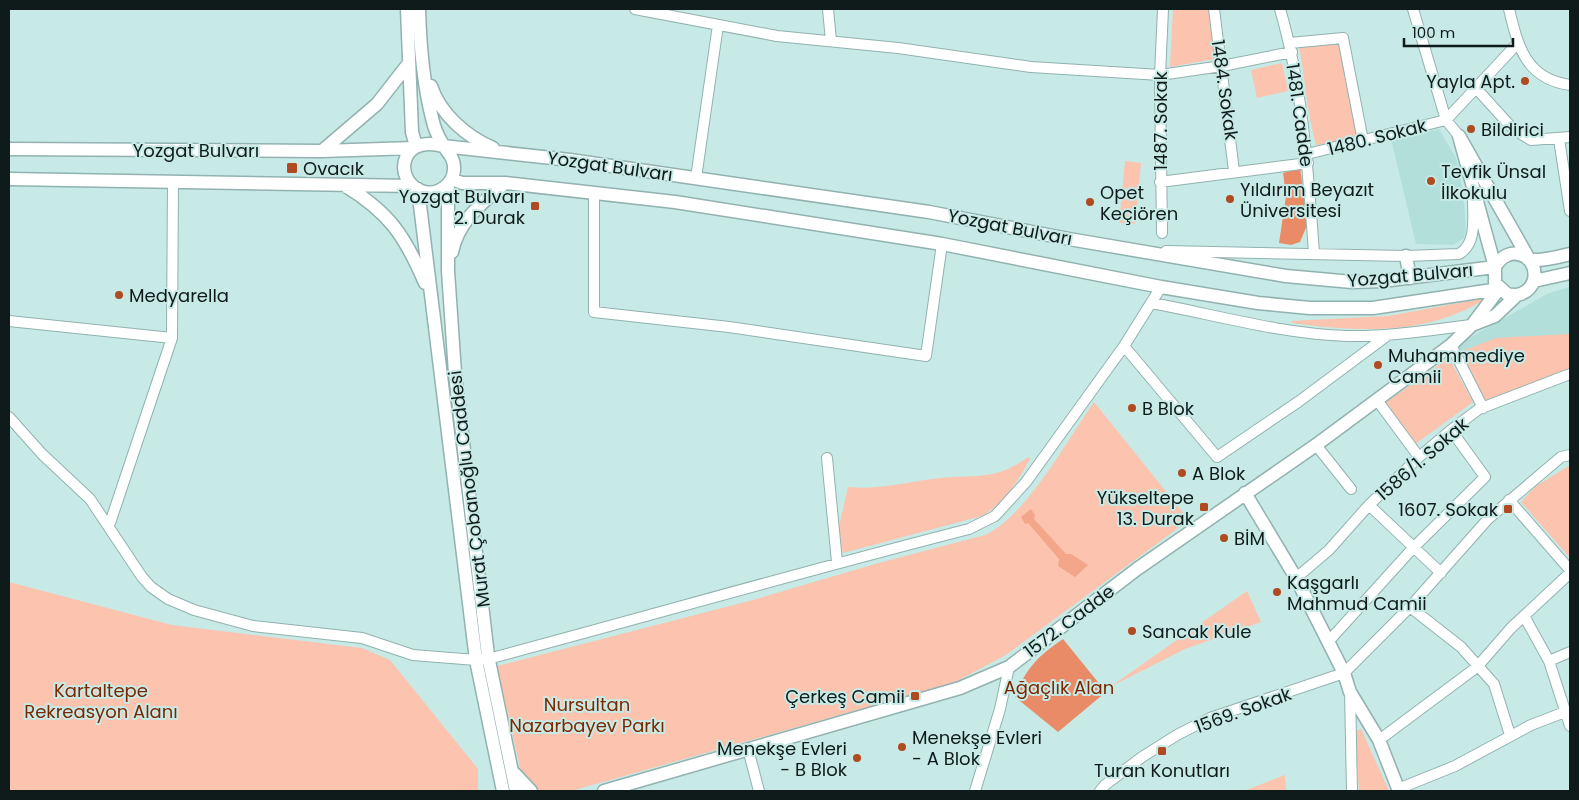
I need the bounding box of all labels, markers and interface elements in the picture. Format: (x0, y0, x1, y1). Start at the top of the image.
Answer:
scale bar (1404, 15, 1513, 47)
text: 100 m (1412, 22, 1455, 43)
street label: 1484. Sokak (1206, 38, 1245, 143)
street label: 1481. Cadde (1280, 62, 1320, 168)
place label: Yayla Apt. (1426, 69, 1515, 94)
street label: 1487. Sokak (1148, 70, 1173, 171)
marker: Yayla Apt. (1519, 75, 1531, 87)
street label: 1480. Sokak (1325, 112, 1430, 161)
place label: Bildirici (1481, 117, 1544, 142)
marker: Bildirici (1465, 123, 1477, 135)
street label: Yozgat Bulvarı (133, 138, 259, 163)
street label: Yozgat Bulvarı (546, 145, 674, 187)
place label: Ovacık (303, 156, 365, 181)
place label: Tevfik Ünsal İlkokulu (1441, 159, 1546, 205)
marker: Ovacık (285, 161, 299, 175)
marker: Tevfik Ünsal İlkokulu (1425, 175, 1437, 187)
place label: Yıldırım Beyazıt Üniversitesi (1240, 177, 1374, 223)
place label: Opet Keçiören (1100, 180, 1178, 226)
place label: Yozgat Bulvarı 2. Durak (399, 184, 526, 230)
marker: Yıldırım Beyazıt Üniversitesi (1224, 193, 1236, 205)
marker: Opet Keçiören (1084, 196, 1096, 208)
marker: Yozgat Bulvarı 2. Durak (529, 200, 541, 212)
street label: Yozgat Bulvarı (946, 203, 1074, 251)
street label: Yozgat Bulvarı (1346, 257, 1474, 293)
place label: Medyarella (129, 283, 229, 308)
marker: Medyarella (113, 289, 125, 301)
place label: Muhammediye Camii (1388, 343, 1525, 389)
marker: Muhammediye Camii (1372, 359, 1384, 371)
street label: Murat Çobanoğlu Caddesi (442, 369, 496, 609)
place label: B Blok (1142, 396, 1195, 421)
marker: B Blok (1126, 402, 1138, 414)
street label: 1586/1. Sokak (1370, 411, 1474, 506)
place label: A Blok (1192, 461, 1246, 486)
marker: A Blok (1176, 467, 1188, 479)
place label: Yükseltepe 13. Durak (1097, 485, 1195, 531)
place label: 1607. Sokak (1398, 497, 1499, 522)
marker: Yükseltepe 13. Durak (1198, 501, 1210, 513)
marker: 1607. Sokak (1502, 503, 1514, 515)
place label: BİM (1234, 526, 1265, 551)
marker: BİM (1218, 532, 1230, 544)
place label: Kaşgarlı Mahmud Camii (1287, 570, 1427, 616)
street label: 1572. Cadde (1019, 579, 1119, 663)
marker: Kaşgarlı Mahmud Camii (1271, 586, 1283, 598)
place label: Sancak Kule (1142, 619, 1251, 644)
marker: Sancak Kule (1126, 625, 1138, 637)
park label: Ağaçlık Alan (1004, 675, 1114, 700)
park label: Kartaltepe Rekreasyon Alanı (24, 678, 178, 724)
street label: 1569. Sokak (1191, 681, 1296, 739)
place label: Çerkeş Camii (785, 684, 905, 709)
marker: Çerkeş Camii (909, 690, 921, 702)
park label: Nursultan Nazarbayev Parkı (509, 692, 665, 738)
place label: Menekşe Evleri - A Blok (912, 725, 1042, 771)
place label: Menekşe Evleri - B Blok (717, 736, 848, 782)
marker: Menekşe Evleri - A Blok (896, 741, 908, 753)
marker: Turan Konutları (1156, 745, 1168, 757)
marker: Menekşe Evleri - B Blok (851, 752, 863, 764)
place label: Turan Konutları (1094, 758, 1230, 783)

